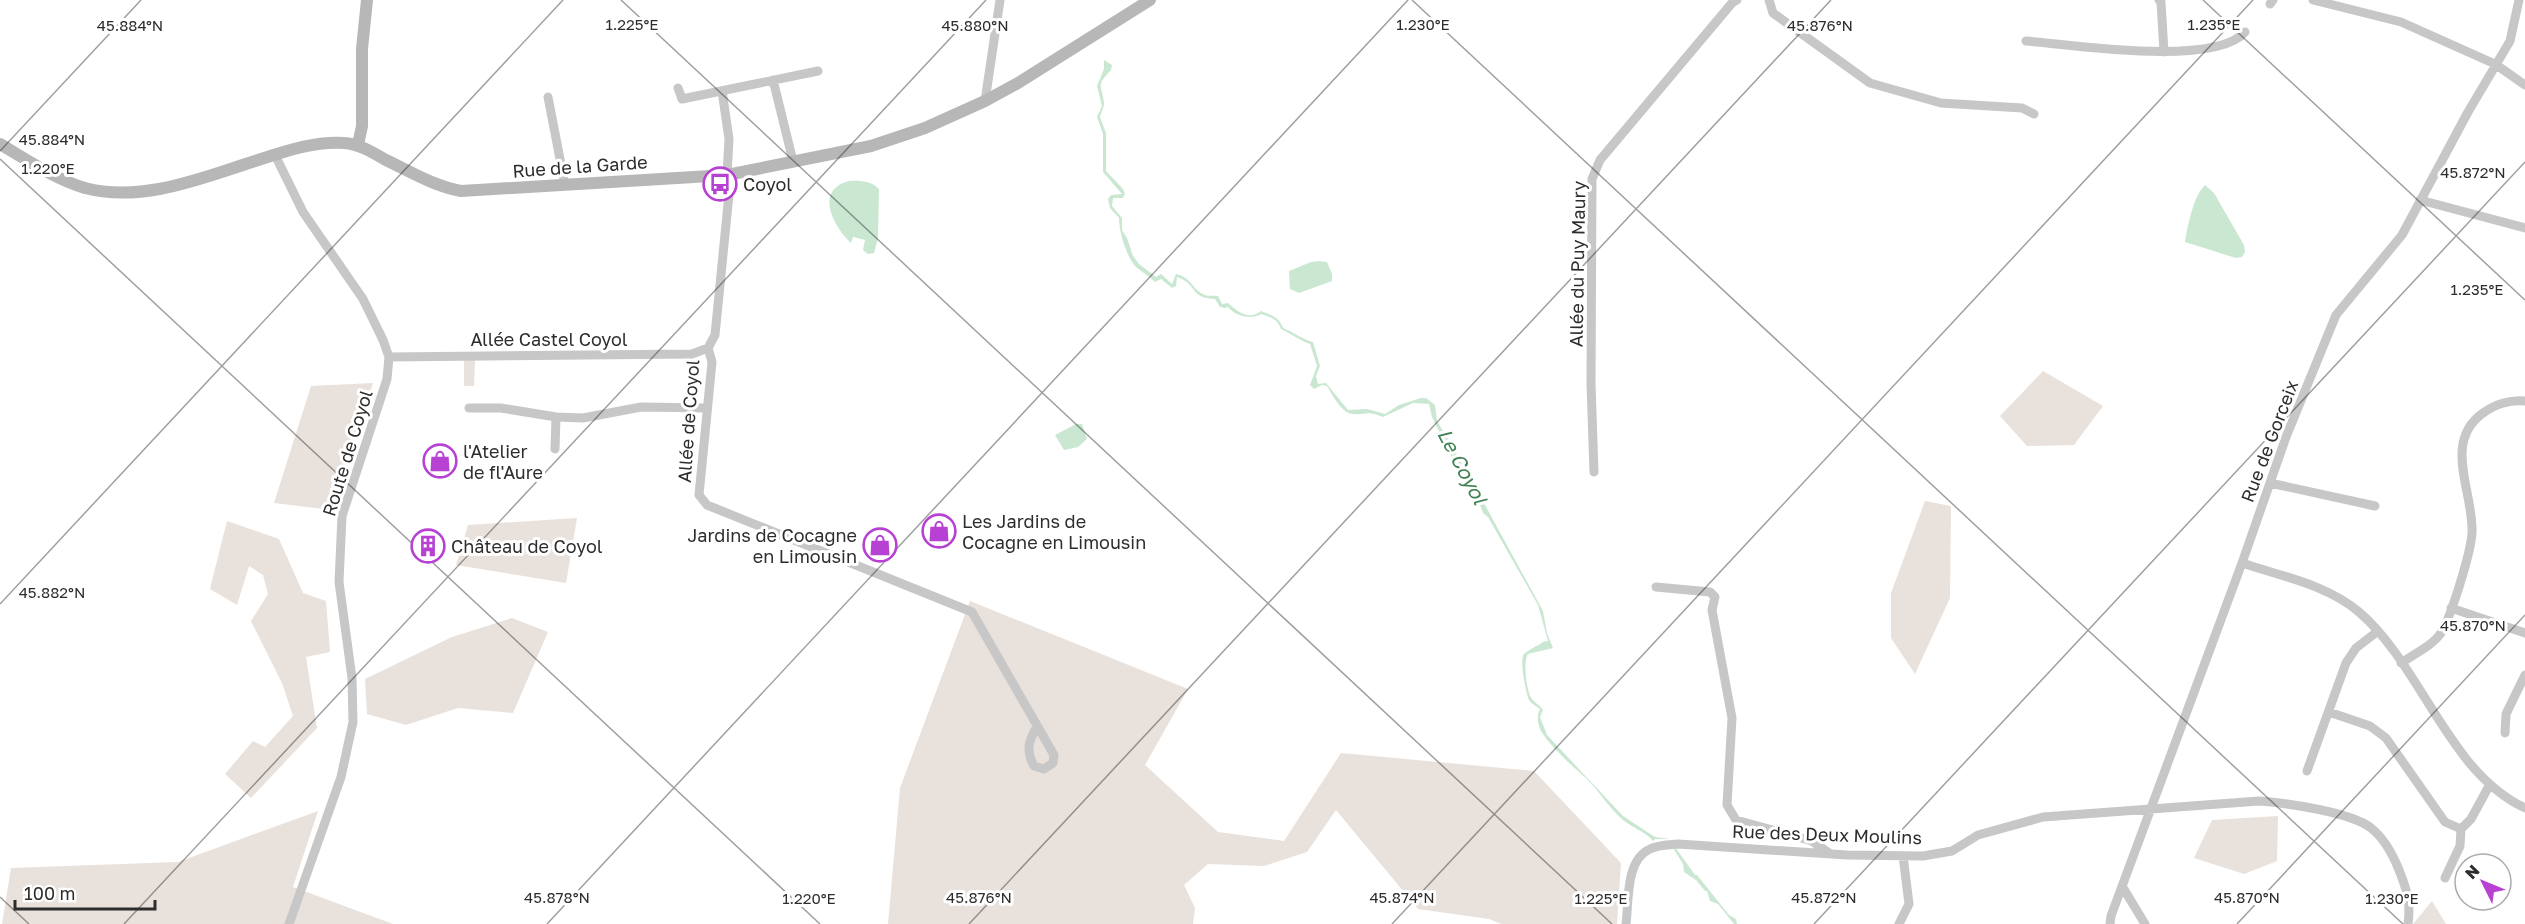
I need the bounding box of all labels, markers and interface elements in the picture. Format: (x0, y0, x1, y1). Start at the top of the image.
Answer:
text: 1.225°E (606, 15, 658, 33)
text: 1.230°E (1396, 15, 1450, 33)
text: 1.235°E (2188, 15, 2240, 33)
text: 45.884°N (97, 16, 163, 34)
text: 45.880°N (941, 16, 1009, 34)
text: 45.876°N (1787, 16, 1853, 34)
text: 45.884°N (19, 130, 85, 148)
street label: Rue de la Garde (512, 150, 648, 182)
text: 1.220°E (21, 159, 75, 177)
text: 45.872°N (2440, 163, 2506, 181)
bus stop icon: Coyol (702, 166, 738, 202)
place label: Coyol (743, 173, 792, 195)
street label: Allée du Puy Maury (1565, 181, 1589, 347)
text: 1.235°E (2451, 280, 2503, 298)
street label: Allée Castel Coyol (470, 328, 628, 350)
street label: Allée de Coyol (673, 358, 703, 483)
street label: Rue de Gorceix (2236, 377, 2302, 505)
street label: Route de Coyol (317, 387, 377, 519)
water label: Le Coyol (1432, 424, 1493, 509)
place label: l'Atelier de fl'Aure (463, 440, 543, 483)
shop icon: l'Atelier de fl'Aure (422, 443, 458, 479)
place label: Les Jardins de Cocagne en Limousin (962, 510, 1146, 553)
shop icon: Les Jardins de Cocagne en Limousin (921, 513, 957, 549)
place label: Jardins de Cocagne en Limousin (687, 524, 857, 567)
shop icon: Jardins de Cocagne en Limousin (862, 527, 898, 563)
building icon: Château de Coyol (410, 528, 446, 564)
place label: Château de Coyol (451, 535, 603, 557)
text: 45.882°N (19, 583, 85, 601)
text: 45.870°N (2440, 616, 2506, 634)
street label: Rue des Deux Moulins (1732, 820, 1922, 848)
north arrow (2453, 852, 2513, 912)
text: N (2461, 860, 2483, 883)
scale bar (15, 873, 154, 911)
text: 100 m (24, 882, 75, 904)
text: 45.878°N (524, 888, 590, 906)
text: 45.876°N (946, 888, 1012, 906)
text: 45.874°N (1369, 888, 1435, 906)
text: 45.872°N (1791, 888, 1857, 906)
text: 45.870°N (2214, 888, 2280, 906)
text: 1.220°E (782, 889, 836, 907)
text: 1.225°E (1575, 889, 1627, 907)
text: 1.230°E (2365, 889, 2419, 907)

